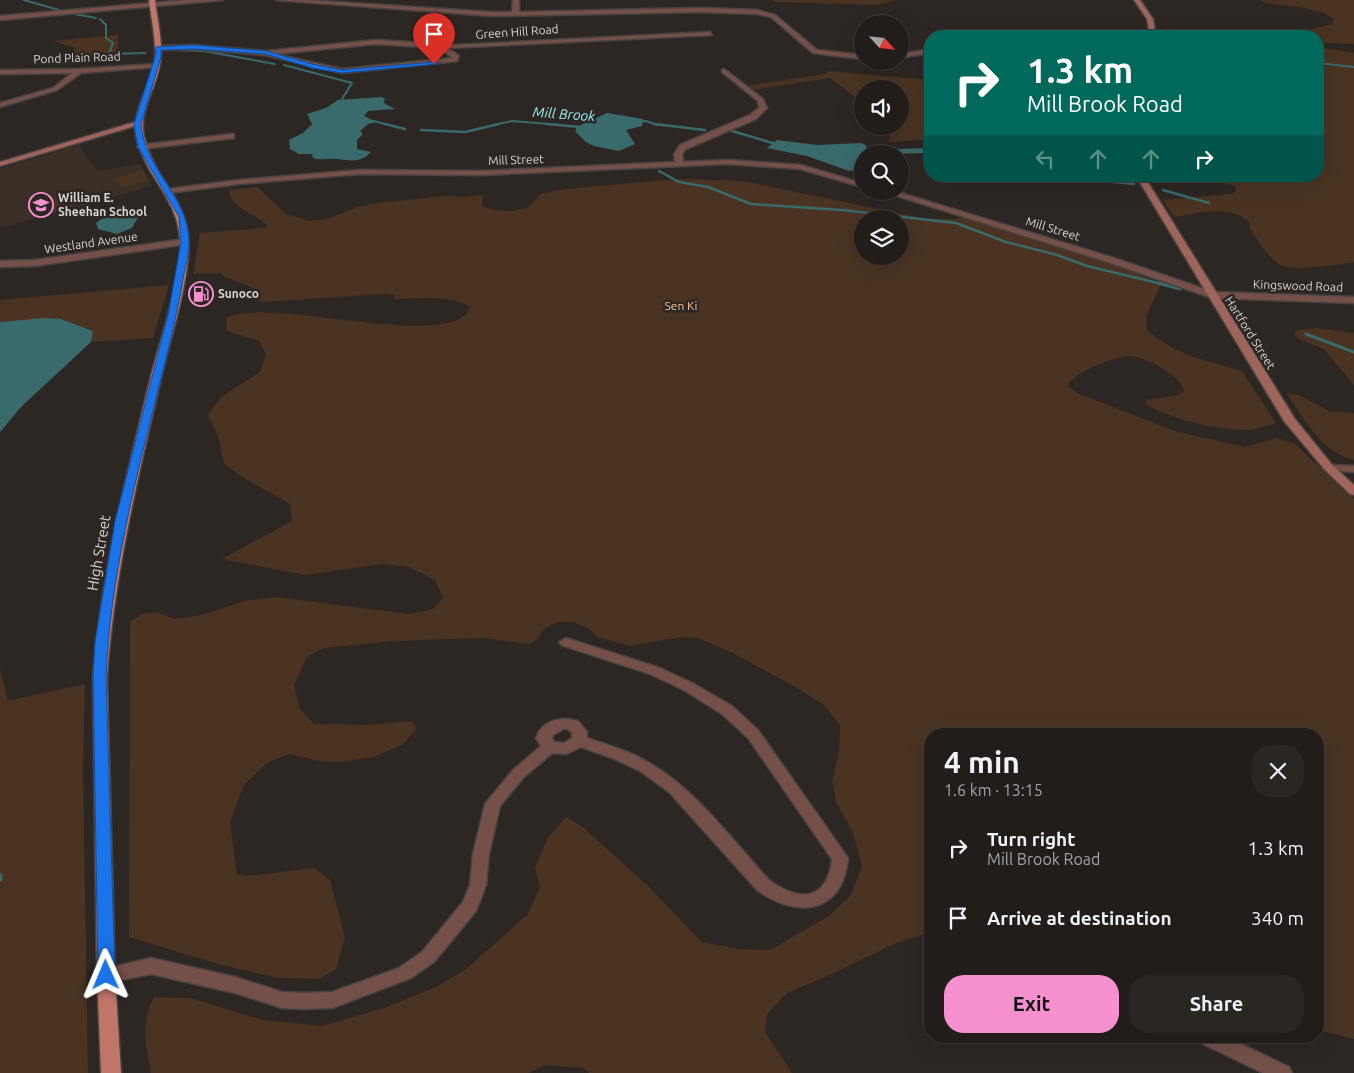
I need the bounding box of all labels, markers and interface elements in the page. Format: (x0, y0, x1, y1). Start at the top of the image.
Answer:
pin (413, 13, 455, 64)
north arrow (854, 15, 909, 70)
map controls (854, 15, 909, 265)
icon: arrive (420, 20, 448, 48)
street label: Green Hill Road (475, 22, 559, 41)
street label: Pond Plain Road (33, 49, 121, 66)
icon: right (944, 50, 1009, 115)
text: 1.3 km (1027, 50, 1133, 90)
button: sound (854, 80, 909, 135)
text: Mill Brook Road (1027, 91, 1183, 116)
water label: Mill Brook (532, 104, 597, 124)
button: search (854, 145, 909, 200)
icon: left (1031, 145, 1059, 173)
icon: ahead (1084, 145, 1112, 173)
icon: ahead (1137, 145, 1165, 173)
icon: right (1190, 145, 1218, 173)
street label: Mill Street (488, 152, 544, 167)
place label: William E. Sheehan School (58, 191, 147, 218)
school or university icon: William E. Sheehan School (28, 192, 54, 218)
button: layers (854, 210, 909, 265)
street label: Mill Street (1025, 214, 1082, 243)
street label: Westland Avenue (44, 230, 138, 255)
street label: Kingswood Road (1253, 277, 1343, 294)
fuel station icon: Sunoco (188, 281, 214, 307)
place label: Sunoco (218, 287, 259, 300)
street label: Hartford Street (1223, 294, 1278, 372)
park label: Sen Ki (665, 299, 698, 312)
street label: High Street (83, 514, 114, 592)
text: 4 min (944, 745, 1020, 779)
button: close (1252, 745, 1304, 797)
text: 1.6 km · 13:15 (944, 781, 1043, 799)
text: Turn right (987, 828, 1075, 850)
icon: right (944, 834, 972, 862)
text: 1.3 km (1248, 837, 1304, 859)
text: Mill Brook Road (987, 850, 1100, 868)
icon: arrive (944, 904, 972, 932)
text: Arrive at destination (987, 907, 1172, 929)
text: 340 m (1251, 907, 1304, 929)
position arrow (79, 948, 131, 1000)
button: Exit (944, 975, 1119, 1033)
button: Share (1129, 975, 1304, 1033)

